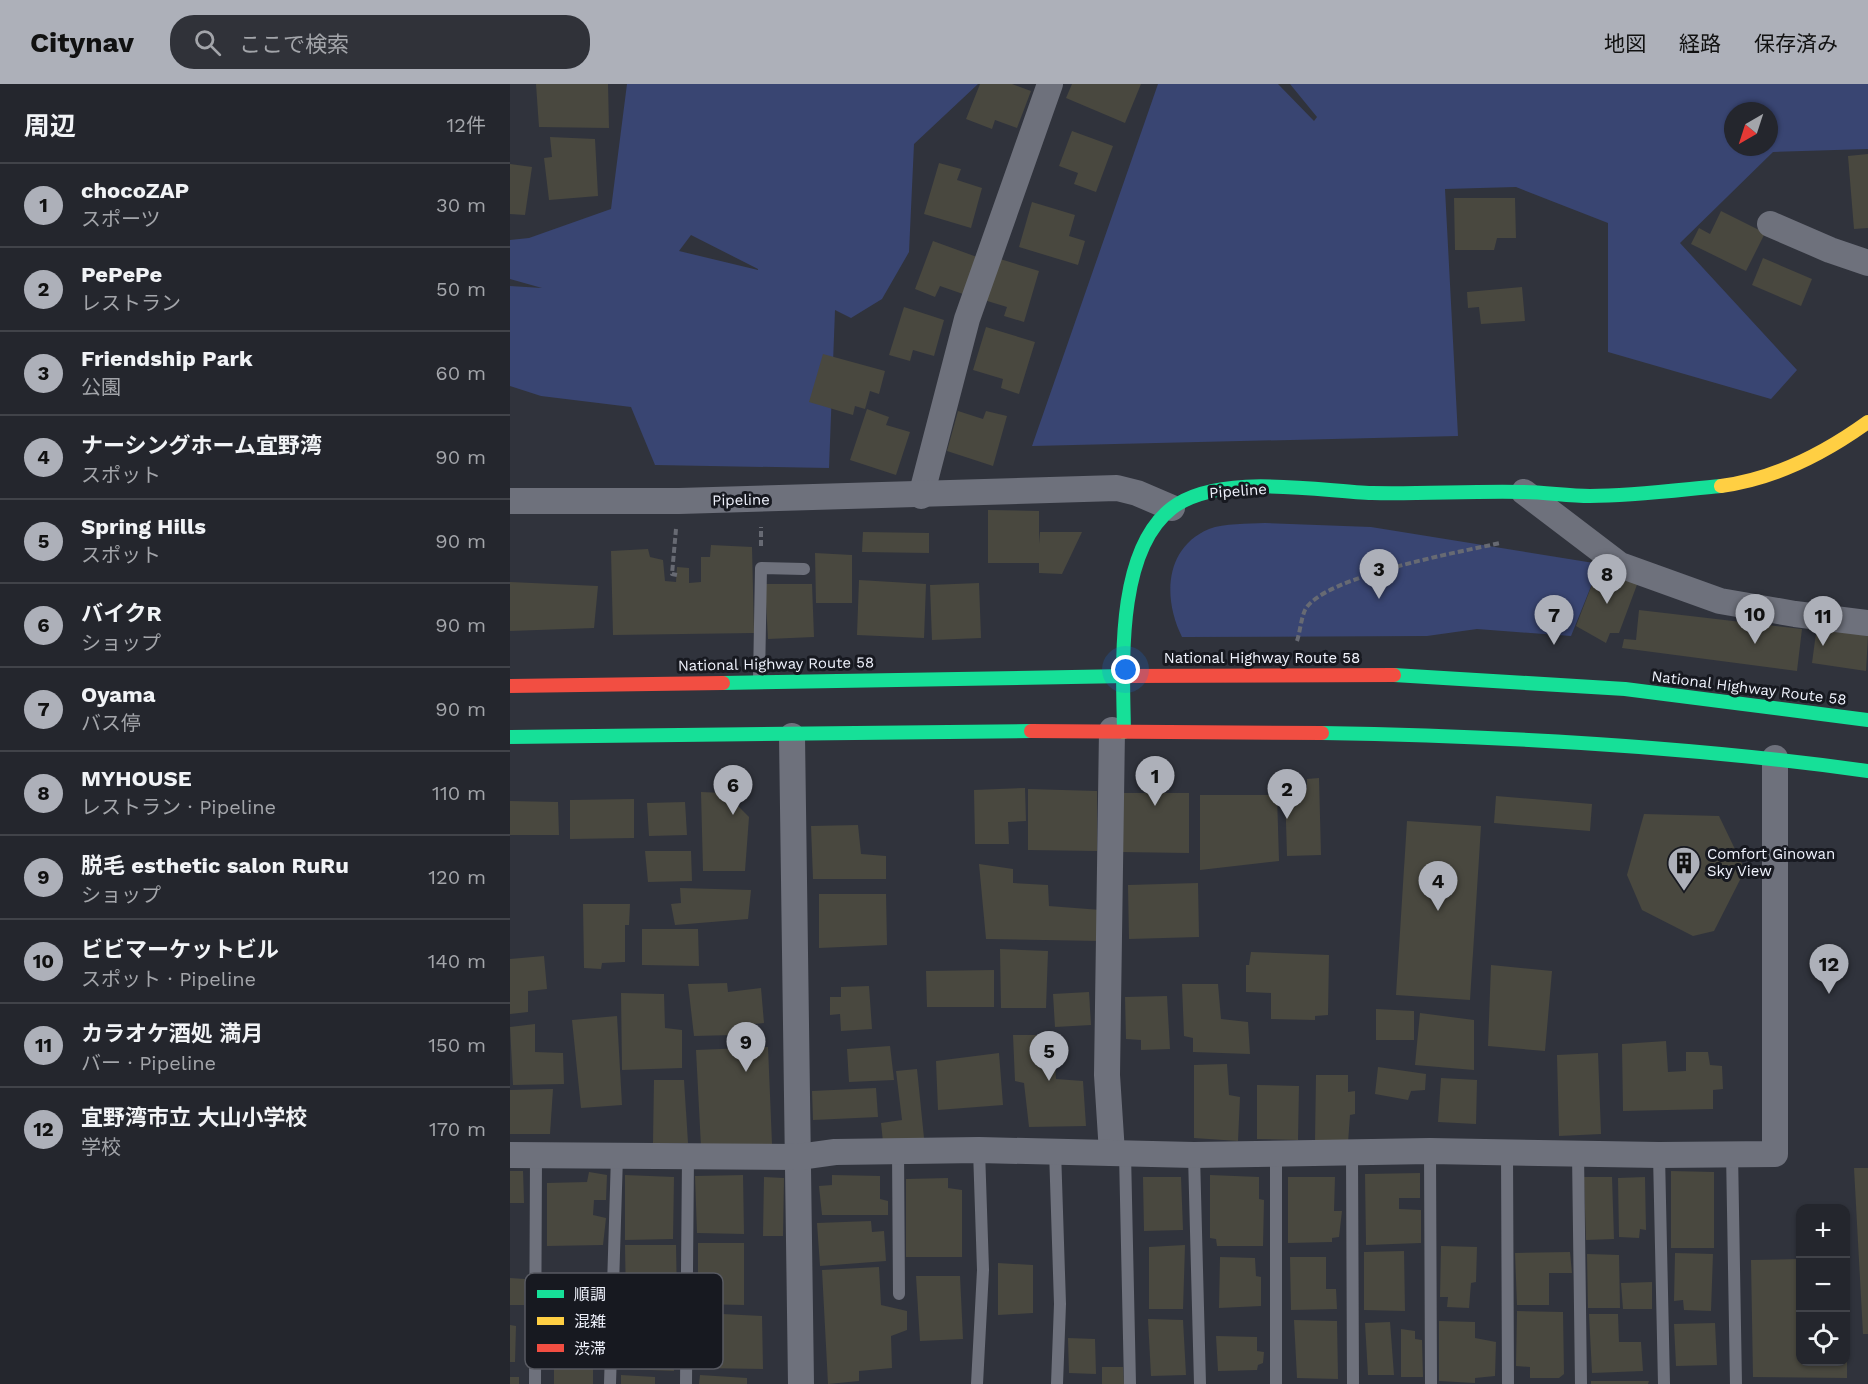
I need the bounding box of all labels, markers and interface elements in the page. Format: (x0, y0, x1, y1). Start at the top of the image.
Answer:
search box (170, 15, 590, 69)
text: Citynav (30, 26, 134, 59)
icon: search (191, 26, 224, 59)
text: 地図 (1604, 31, 1646, 56)
text: 経路 (1679, 31, 1721, 56)
text: 保存済み (1754, 31, 1838, 56)
text: ここで検索 (239, 32, 349, 57)
north arrow (1724, 102, 1778, 156)
text: 周辺 (24, 111, 76, 141)
text: 12件 (447, 113, 486, 137)
text: chocoZAP (81, 178, 189, 203)
text: 1 (39, 193, 48, 217)
text: 30 m (436, 193, 486, 217)
text: スポーツ (81, 207, 161, 231)
text: PePePe (81, 262, 162, 287)
text: 2 (38, 277, 49, 301)
text: 50 m (436, 277, 486, 301)
text: レストラン (81, 291, 181, 315)
text: Friendship Park (81, 346, 253, 371)
text: 3 (38, 361, 49, 385)
text: 60 m (436, 361, 486, 385)
text: 公園 (81, 375, 121, 399)
text: ナーシングホーム宜野湾 (81, 433, 322, 458)
text: 4 (37, 445, 50, 469)
text: 90 m (435, 445, 486, 469)
text: スポット (81, 463, 161, 487)
street label: Pipeline (1209, 480, 1267, 502)
street label: Pipeline (712, 490, 770, 510)
text: Spring Hills (81, 514, 206, 539)
text: 5 (38, 529, 49, 553)
text: 90 m (435, 529, 486, 553)
text: スポット (81, 543, 161, 567)
pin: 3 (1360, 550, 1398, 599)
pin: 8 (1588, 554, 1626, 604)
pin: 10 (1736, 594, 1774, 644)
pin: 7 (1534, 596, 1574, 645)
pin: 11 (1804, 596, 1842, 646)
text: バイクR (81, 601, 162, 626)
text: 6 (37, 613, 50, 637)
text: 90 m (435, 613, 486, 637)
text: ショップ (81, 631, 161, 655)
street label: National Highway Route 58 (1164, 649, 1360, 667)
street label: National Highway Route 58 (678, 653, 874, 675)
your location (1111, 655, 1140, 684)
street label: National Highway Route 58 (1650, 667, 1848, 709)
text: Oyama (81, 682, 156, 707)
text: 7 (37, 697, 50, 721)
text: 90 m (435, 697, 486, 721)
text: バス停 (81, 711, 141, 735)
pin: 1 (1136, 756, 1174, 806)
text: MYHOUSE (81, 766, 192, 791)
pin: 6 (714, 766, 752, 815)
pin: 2 (1268, 770, 1306, 819)
text: 8 (37, 781, 50, 805)
text: 110 m (432, 781, 486, 805)
text: レストラン · Pipeline (81, 795, 276, 819)
building icon: Comfort Ginowan Sky View (1666, 845, 1702, 892)
place label: Comfort Ginowan Sky View (1707, 845, 1835, 880)
text: 脱毛 esthetic salon RuRu (81, 853, 349, 878)
pin: 4 (1418, 862, 1458, 911)
text: 9 (37, 865, 50, 889)
text: 120 m (428, 865, 486, 889)
text: ショップ (81, 883, 161, 907)
text: ビビマーケットビル (81, 937, 279, 962)
pin: 12 (1810, 944, 1848, 994)
text: 10 (33, 949, 54, 973)
text: 140 m (428, 949, 486, 973)
text: スポット · Pipeline (81, 967, 256, 991)
text: カラオケ酒処 満月 (81, 1021, 263, 1046)
pin: 9 (726, 1022, 766, 1072)
pin: 5 (1030, 1032, 1068, 1081)
text: 11 (35, 1033, 52, 1057)
text: 150 m (428, 1033, 486, 1057)
text: バー · Pipeline (81, 1051, 216, 1075)
text: 宜野湾市立 大山小学校 (81, 1105, 307, 1130)
text: 12 (33, 1117, 54, 1141)
text: 170 m (429, 1117, 486, 1141)
text: 学校 (81, 1135, 121, 1159)
map controls (1796, 1204, 1850, 1366)
button: + (1796, 1204, 1850, 1258)
button: − (1796, 1258, 1850, 1312)
legend (525, 1273, 723, 1369)
text: 順調 (574, 1285, 606, 1304)
text: 混雑 (574, 1312, 606, 1331)
button: locate (1796, 1312, 1850, 1366)
text: 渋滞 (574, 1339, 606, 1358)

